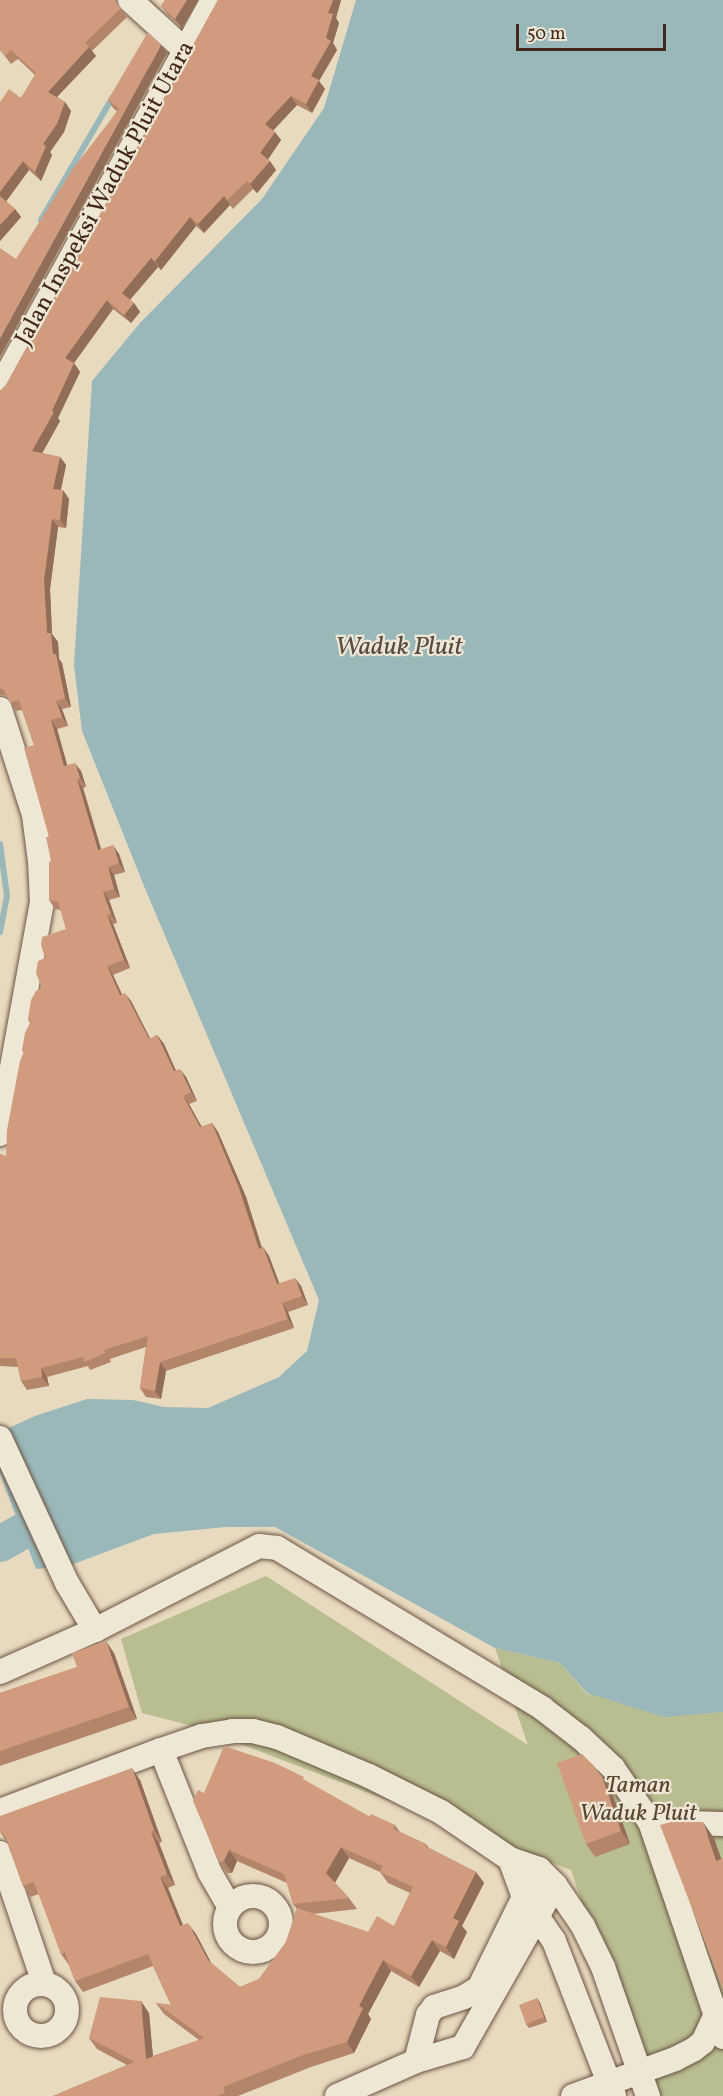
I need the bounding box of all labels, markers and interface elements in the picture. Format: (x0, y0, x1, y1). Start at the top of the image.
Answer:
scale bar (519, 12, 669, 50)
text: 50 m (527, 22, 566, 47)
street label: Jalan Inspeksi Waduk Pluit Utara (10, 36, 202, 352)
water label: Waduk Pluit (335, 632, 463, 664)
park label: Taman Waduk Pluit (579, 1773, 697, 1829)

